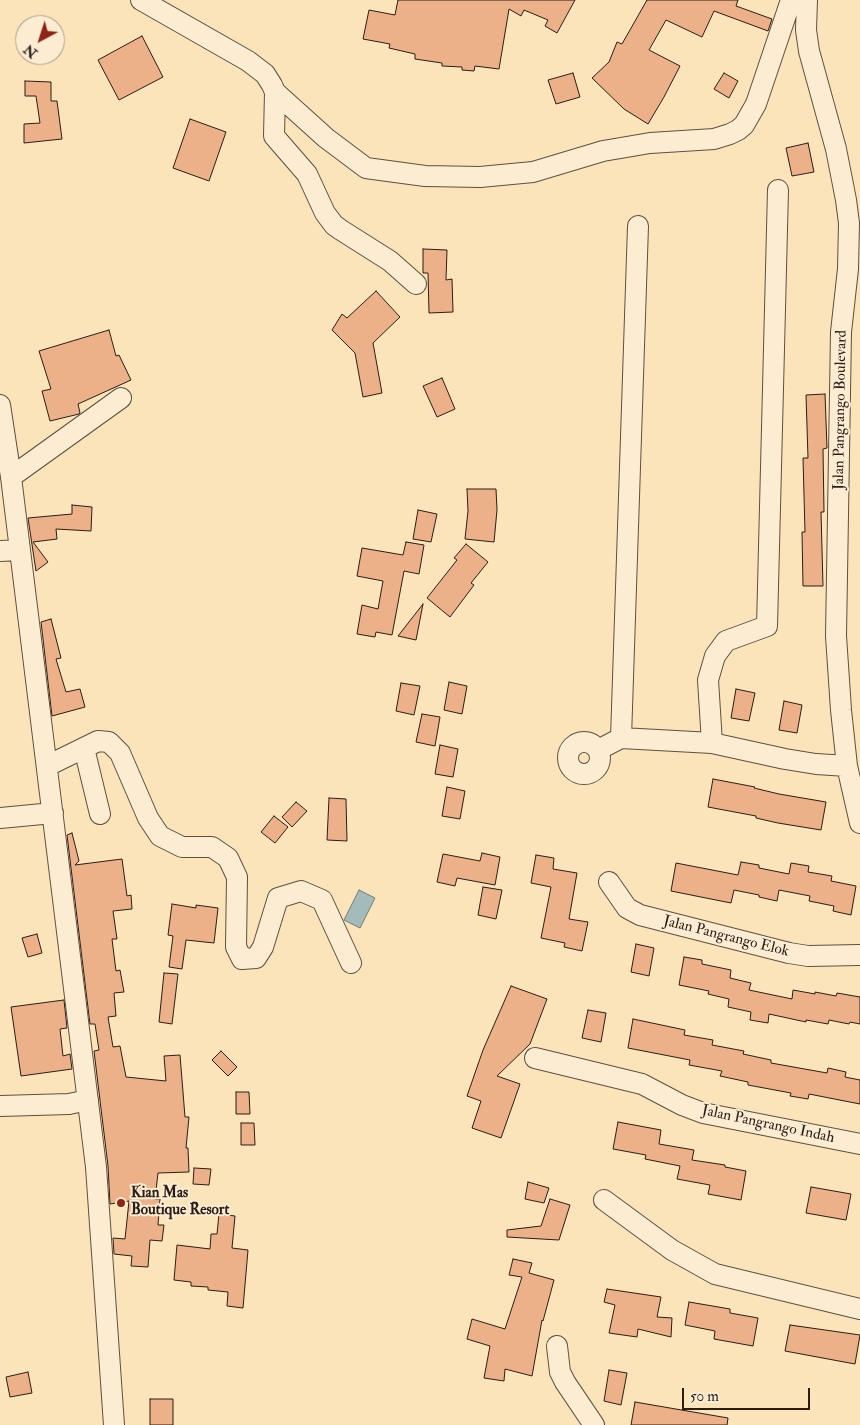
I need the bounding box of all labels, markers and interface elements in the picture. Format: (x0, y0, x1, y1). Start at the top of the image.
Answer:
north arrow (15, 15, 65, 65)
text: N (20, 41, 41, 62)
street label: Jalan Pangrango Boulevard (831, 330, 851, 490)
street label: Jalan Pangrango Elok (661, 913, 791, 961)
street label: Jalan Pangrango Indah (700, 1102, 836, 1148)
place label: Kian Mas Boutique Resort (131, 1185, 229, 1220)
marker: Kian Mas Boutique Resort (115, 1197, 127, 1209)
scale bar (685, 1378, 812, 1410)
text: 50 m (690, 1387, 719, 1406)

